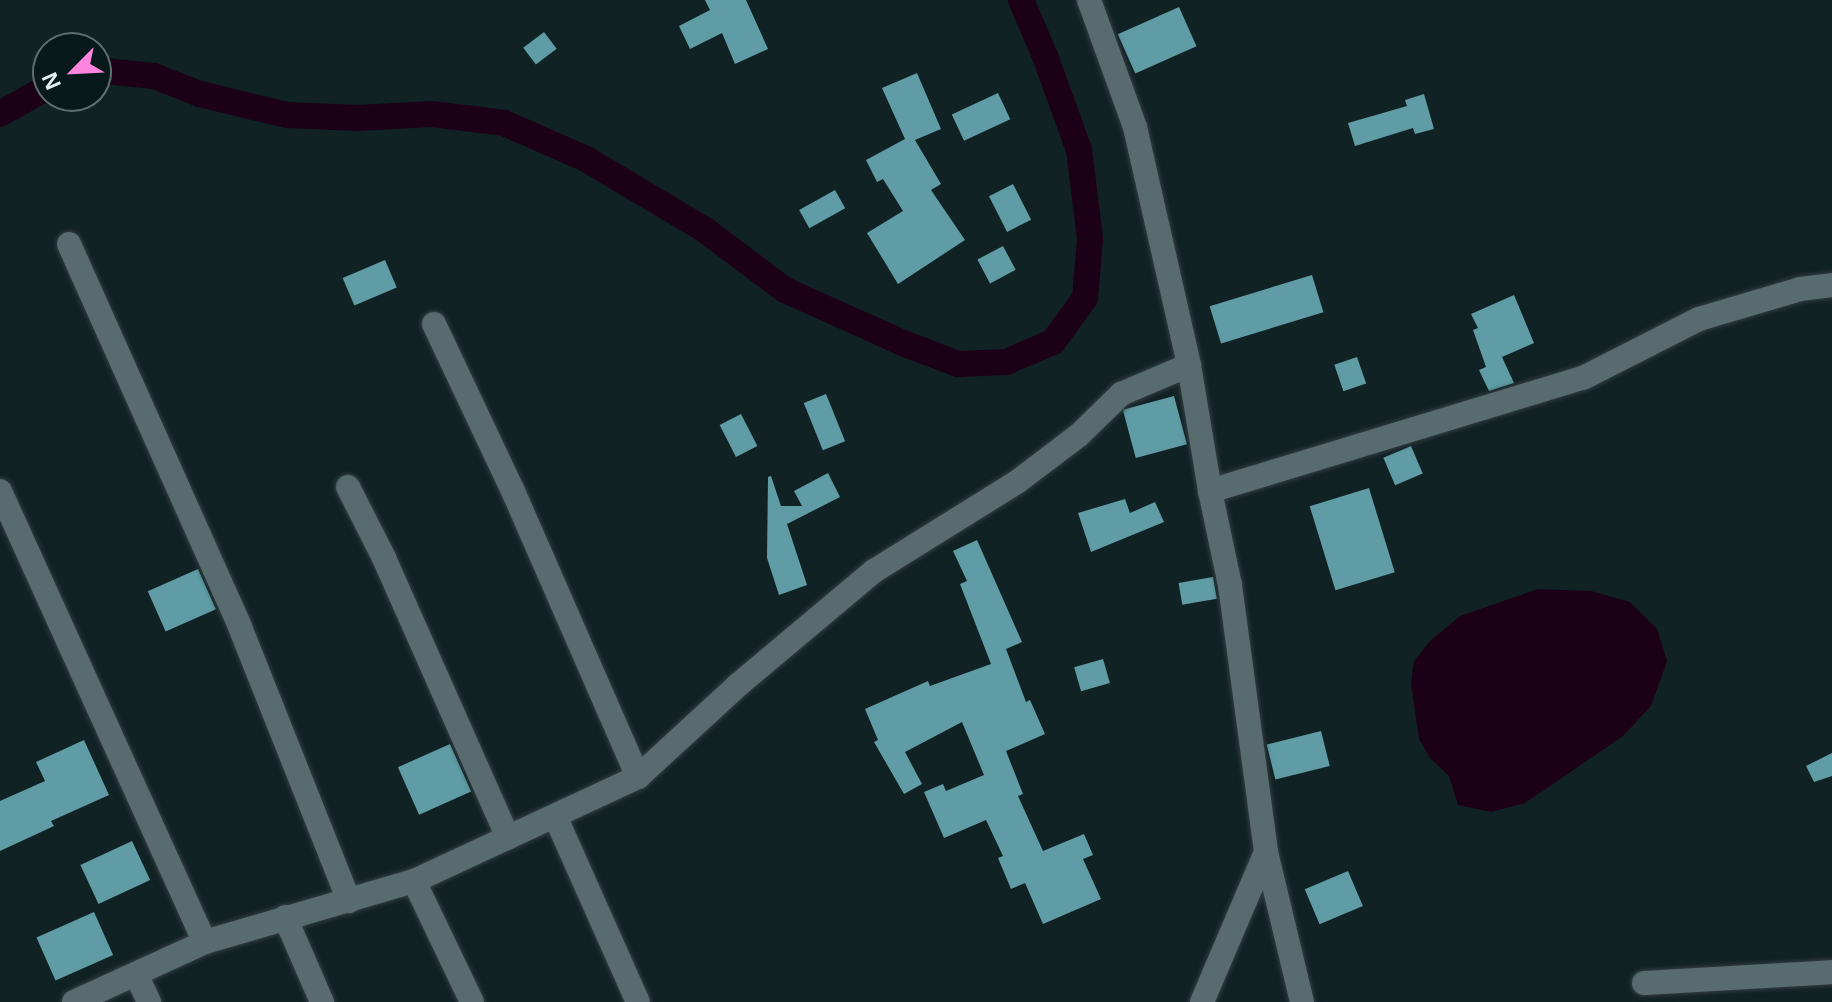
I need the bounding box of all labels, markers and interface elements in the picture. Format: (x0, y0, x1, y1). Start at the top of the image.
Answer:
north arrow (32, 32, 112, 112)
text: N (37, 69, 66, 94)

